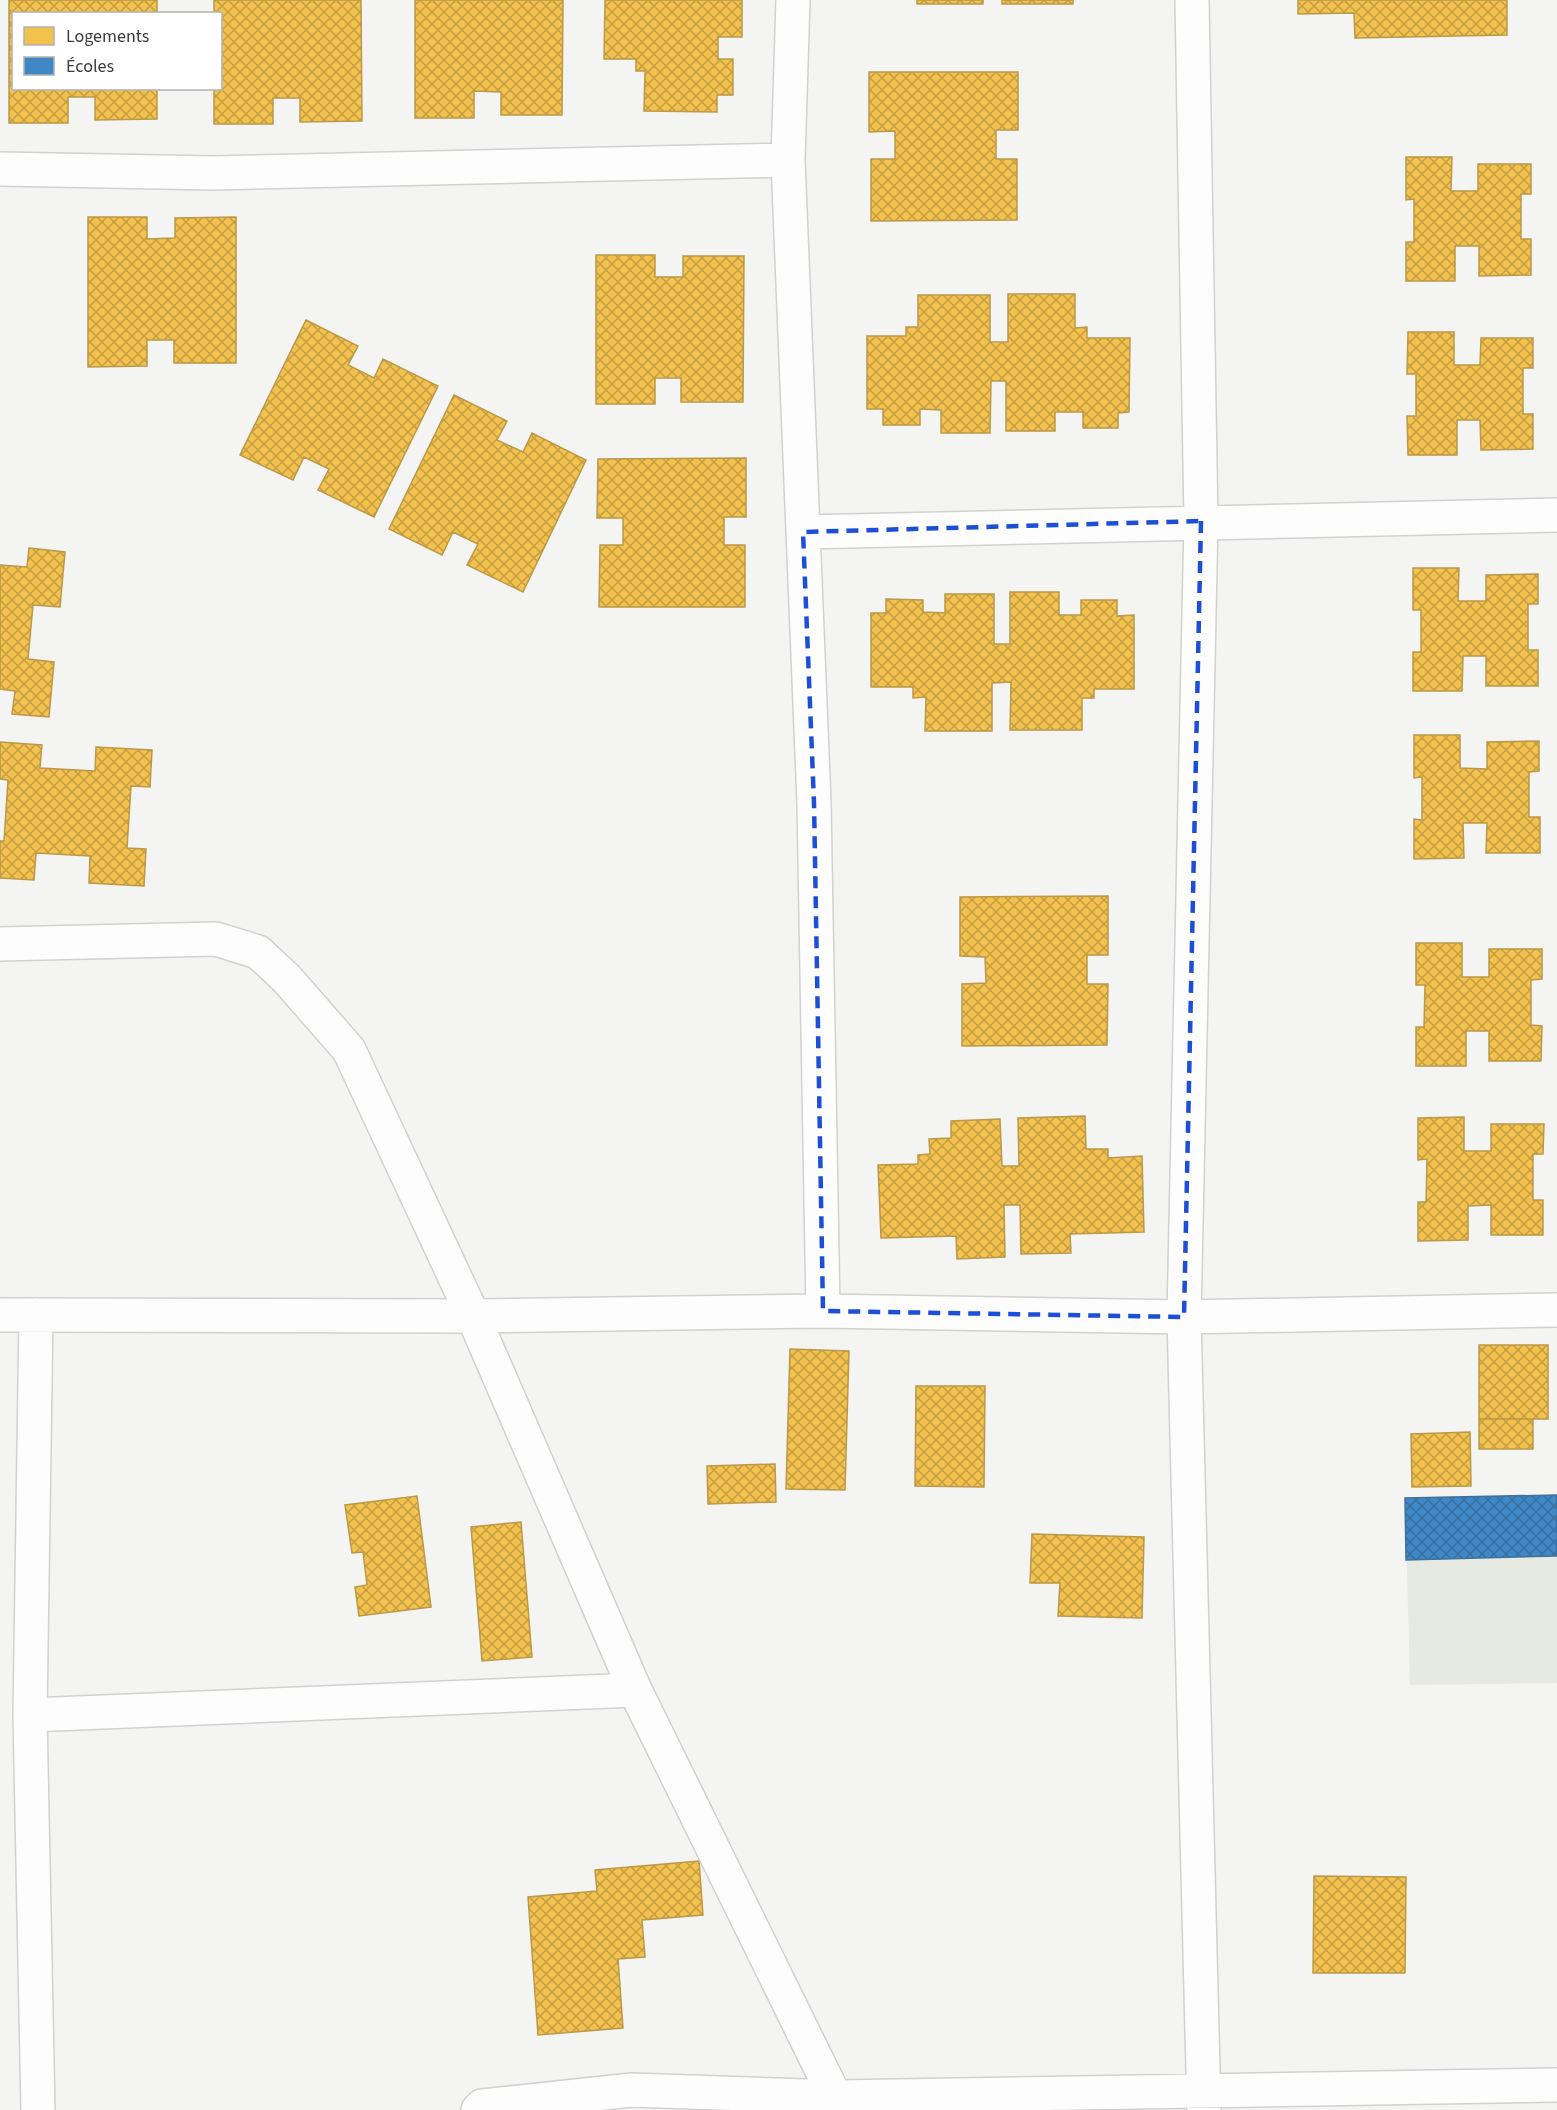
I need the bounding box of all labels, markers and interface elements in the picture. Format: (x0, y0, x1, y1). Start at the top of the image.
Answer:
legend (12, 12, 222, 90)
text: Logements (66, 24, 149, 49)
text: Écoles (66, 54, 114, 79)

